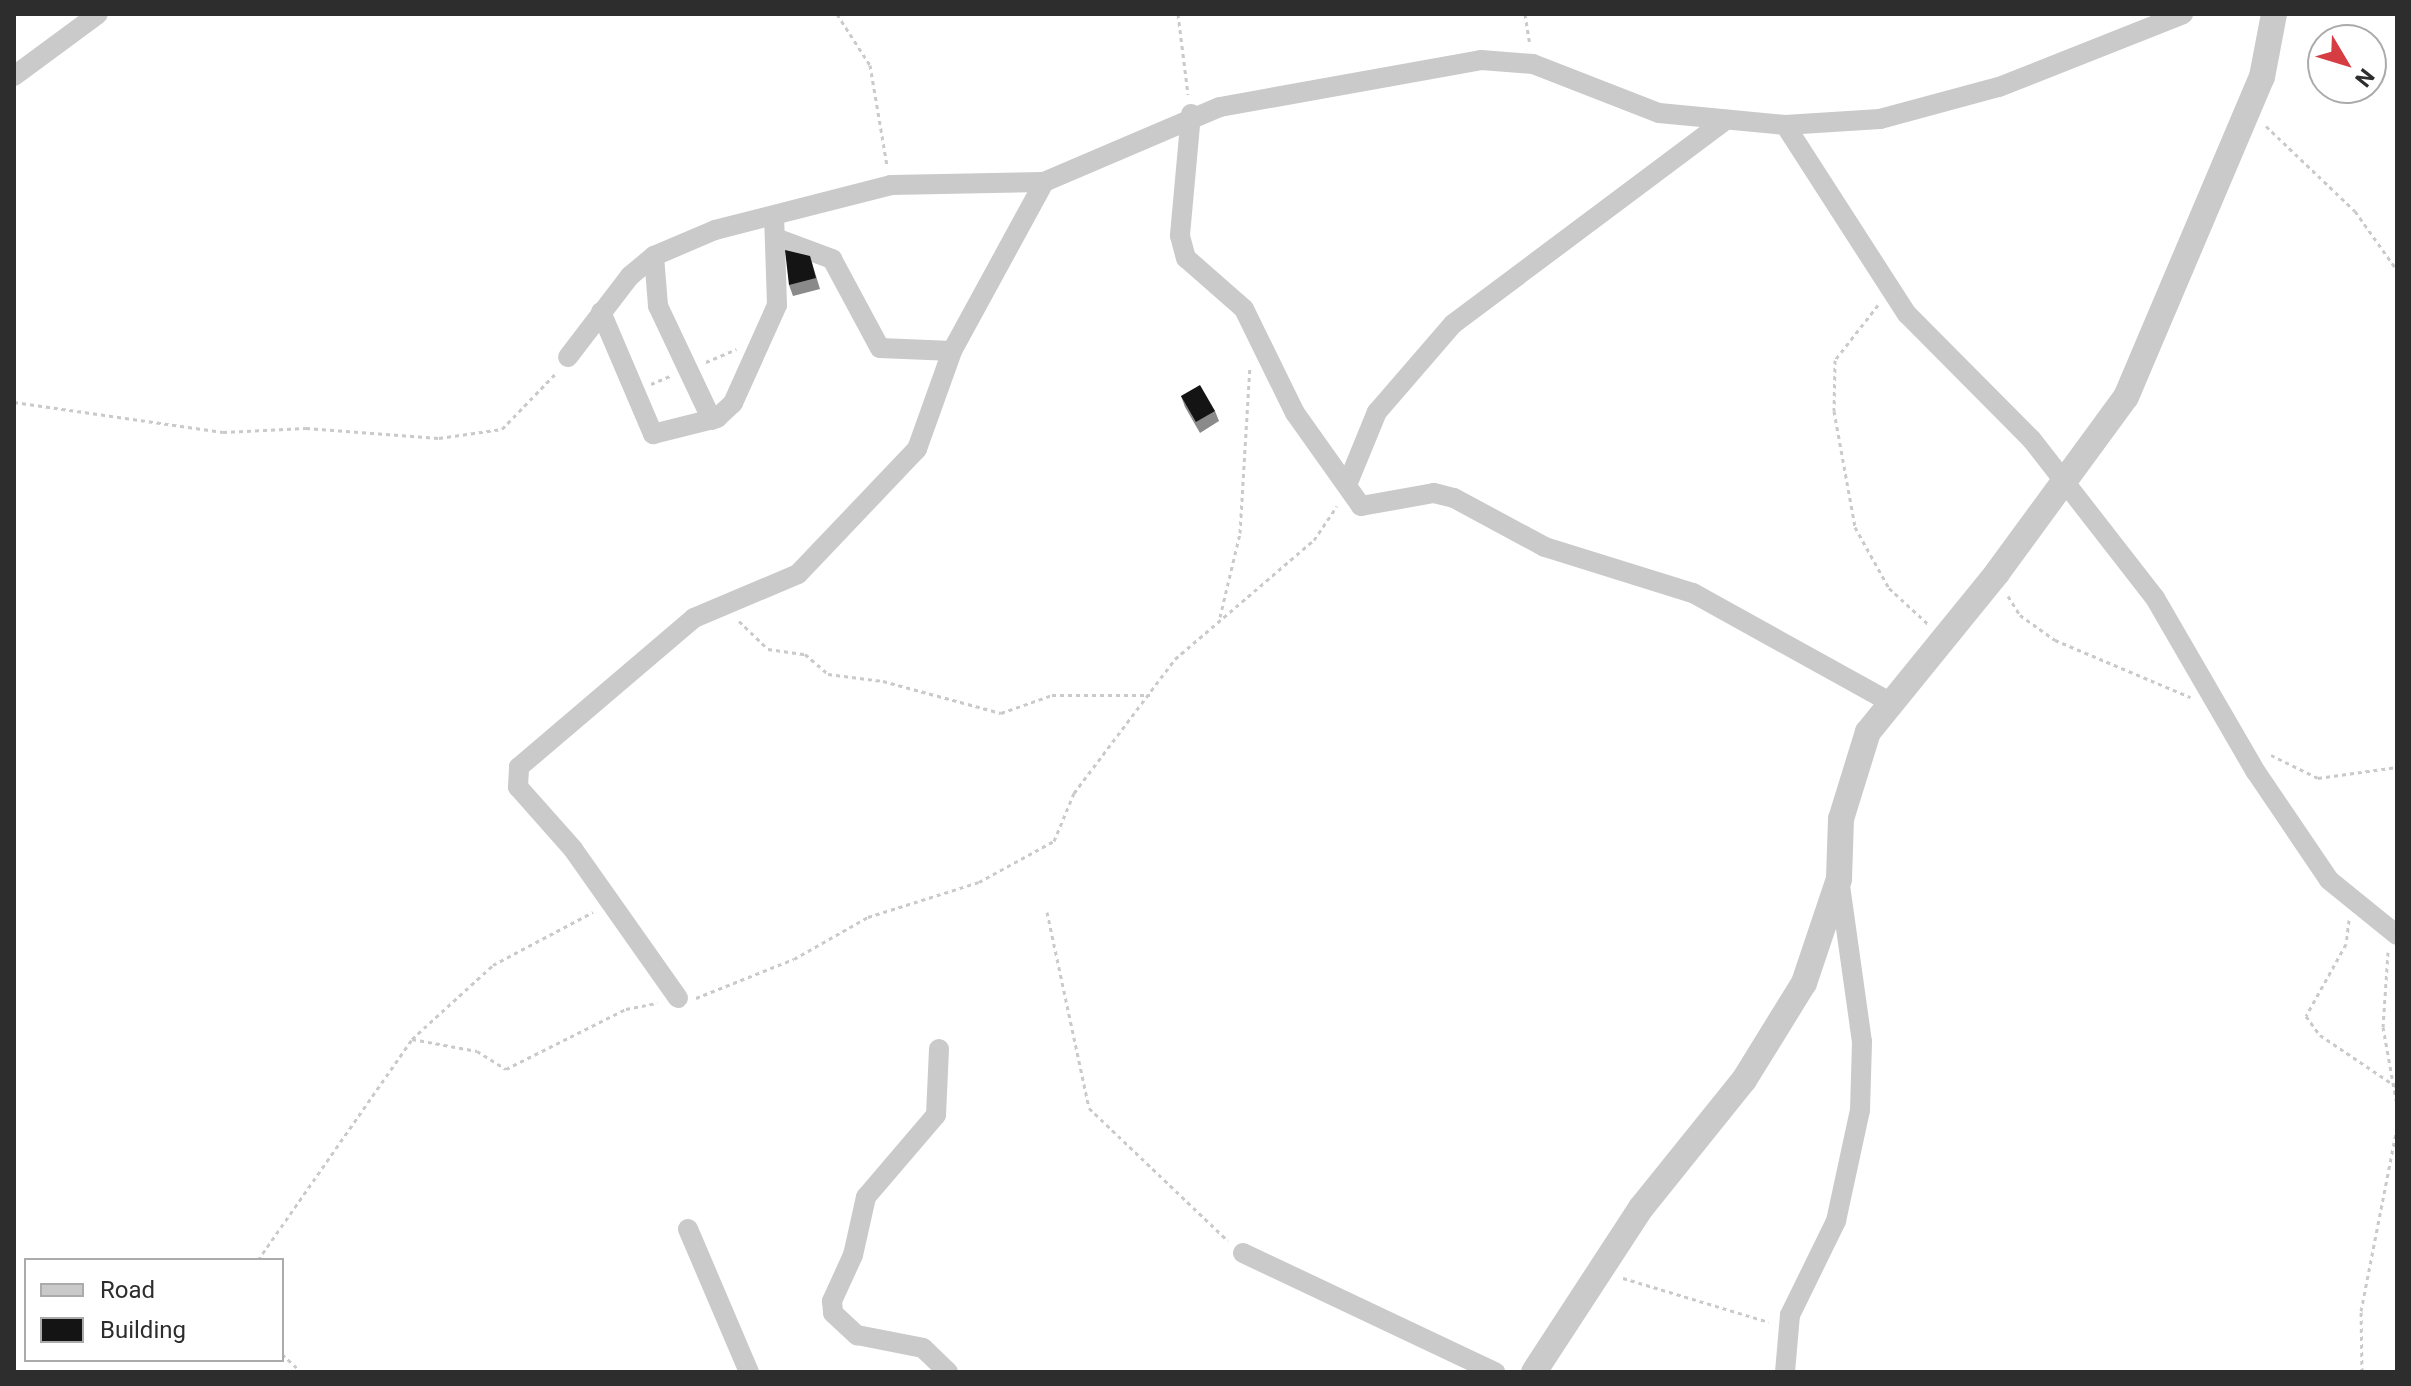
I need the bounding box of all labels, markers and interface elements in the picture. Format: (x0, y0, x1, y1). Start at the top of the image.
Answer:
north arrow (2307, 24, 2387, 104)
text: N (2350, 64, 2379, 92)
legend (24, 1258, 284, 1362)
text: Road (100, 1276, 155, 1304)
text: Building (100, 1316, 186, 1344)

